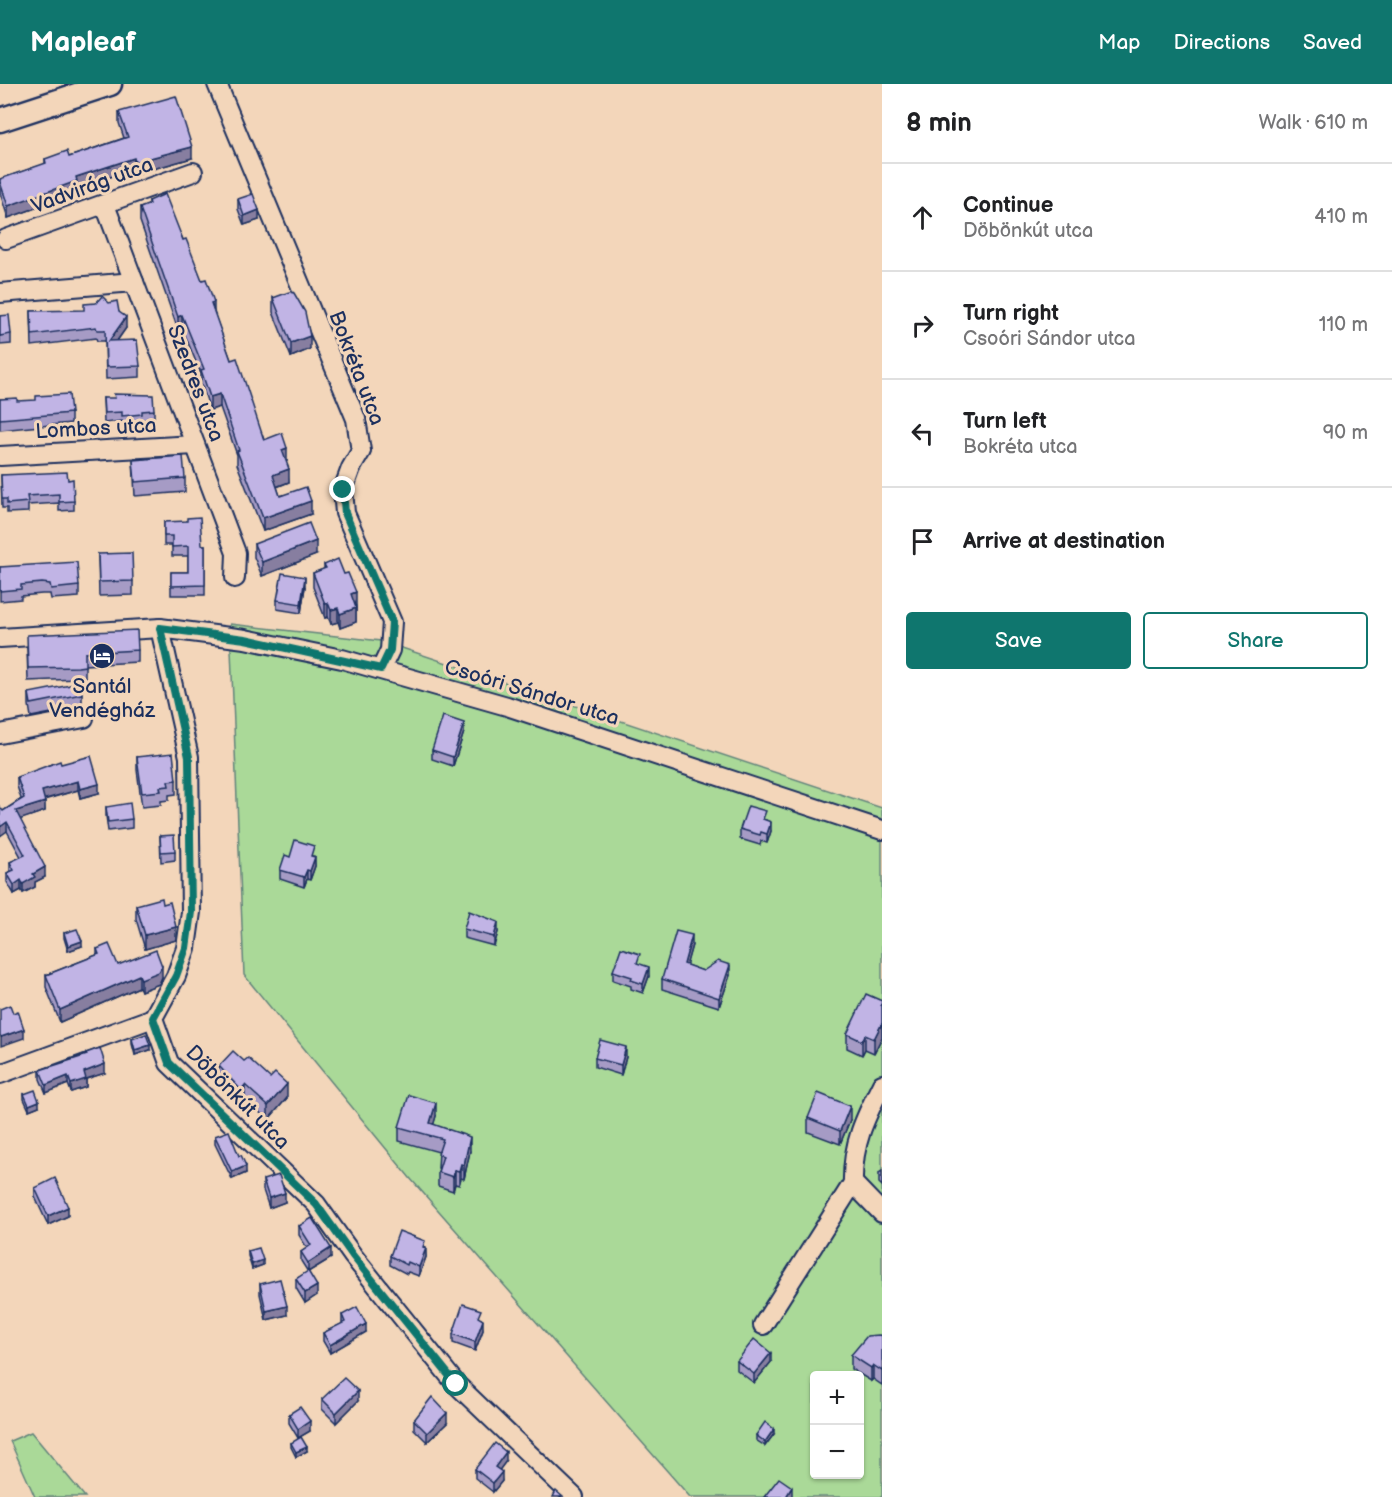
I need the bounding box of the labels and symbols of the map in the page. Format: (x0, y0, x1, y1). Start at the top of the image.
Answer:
street label: Vadvirág utca (28, 152, 156, 219)
street label: Bokréta utca (323, 308, 390, 429)
street label: Szedres utca (162, 321, 229, 445)
street label: Lombos utca (35, 413, 157, 444)
route end (329, 476, 355, 502)
hotel icon: Santál Vendégház (87, 641, 117, 671)
street label: Csoóri Sándor utca (442, 654, 622, 731)
place label: Santál Vendégház (49, 674, 156, 723)
street label: Döbönkút utca (180, 1040, 295, 1155)
route start (442, 1370, 468, 1396)

